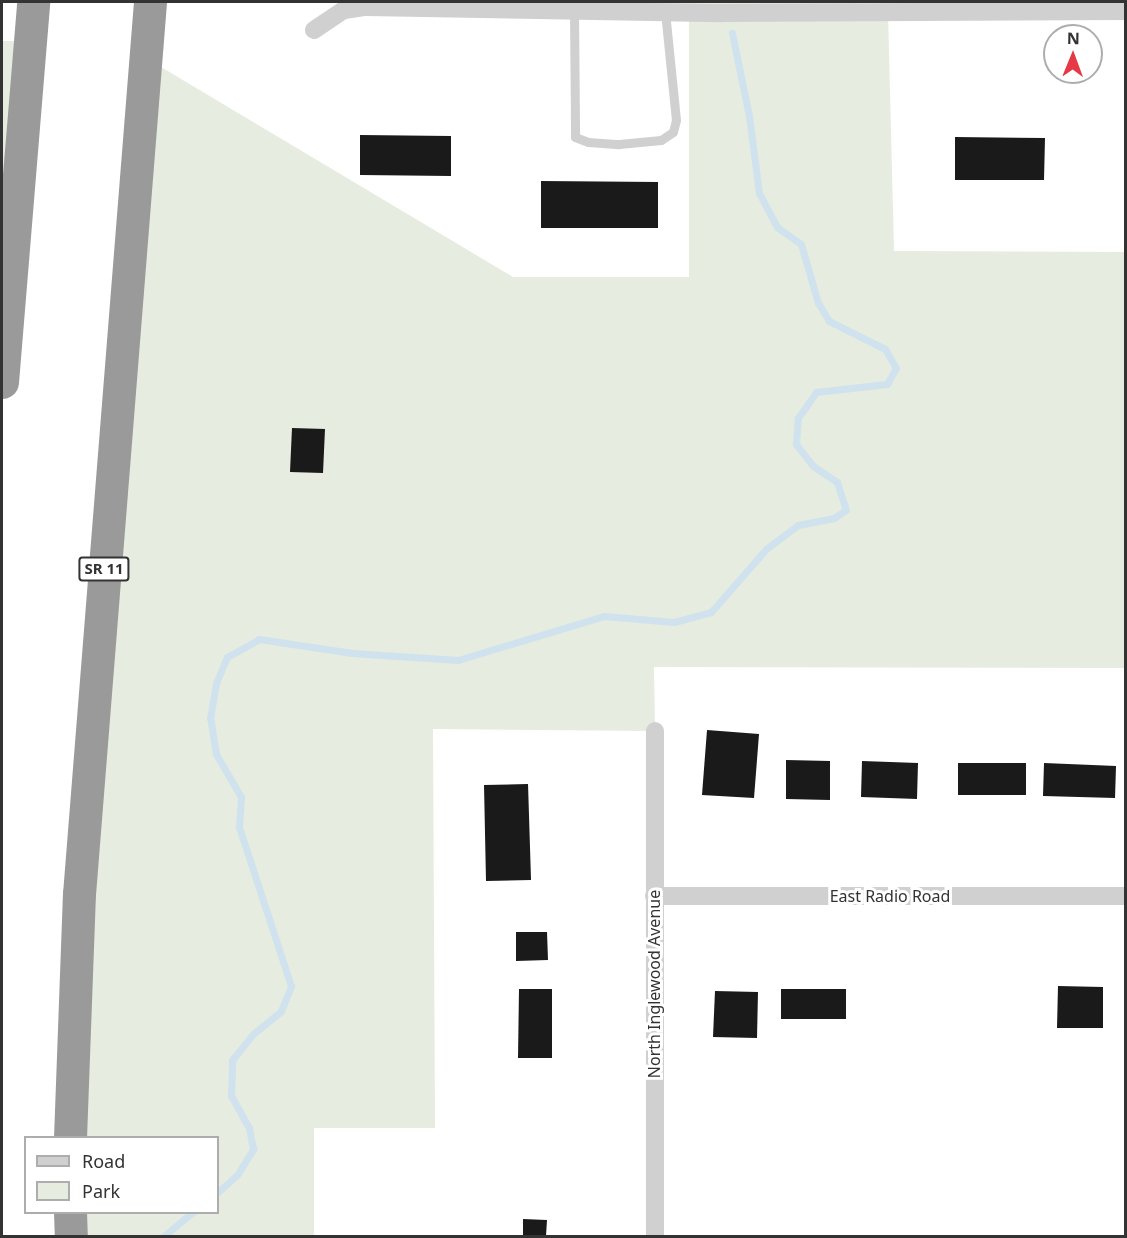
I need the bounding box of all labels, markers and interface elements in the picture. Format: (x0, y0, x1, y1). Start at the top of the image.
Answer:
north arrow (1043, 24, 1103, 84)
text: N (1067, 27, 1080, 49)
road number: SR 11 (77, 557, 131, 581)
street label: East Radio Road (830, 886, 950, 906)
street label: North Inglewood Avenue (644, 890, 664, 1078)
legend (24, 1136, 219, 1214)
text: Road (82, 1149, 125, 1173)
text: Park (82, 1179, 120, 1203)

